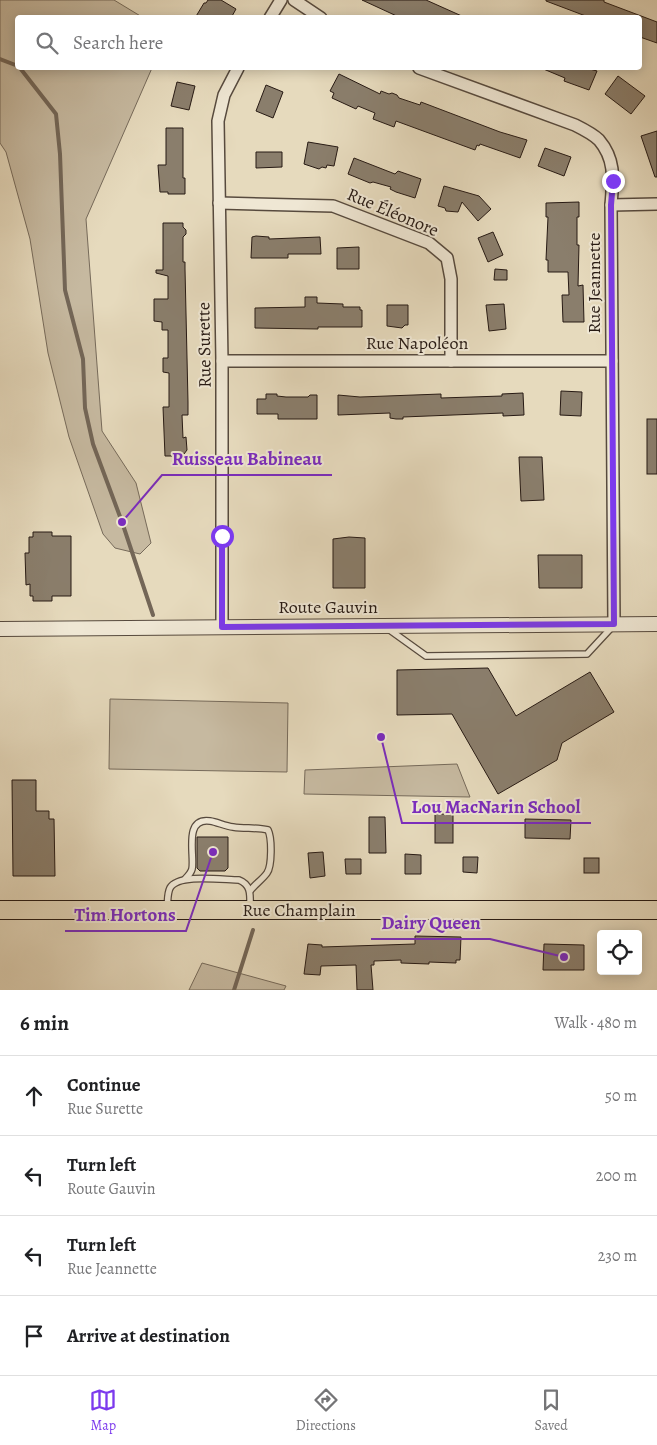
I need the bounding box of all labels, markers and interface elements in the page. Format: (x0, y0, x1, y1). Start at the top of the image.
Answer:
search box (15, 15, 642, 70)
icon: search (33, 29, 61, 57)
text: Search here (73, 30, 163, 56)
route end (602, 170, 625, 193)
street label: Rue Éléonore (343, 182, 443, 242)
street label: Rue Jeannette (582, 232, 606, 334)
street label: Rue Surette (191, 302, 217, 388)
street label: Rue Napoléon (366, 331, 468, 355)
callout: Ruisseau Babineau (162, 441, 332, 475)
text: Ruisseau Babineau (172, 446, 323, 472)
route start (211, 525, 234, 548)
street label: Route Gauvin (278, 595, 378, 619)
callout: Lou MacNarin School (402, 789, 591, 823)
text: Lou MacNarin School (411, 794, 581, 820)
callout: Tim Hortons (65, 897, 186, 931)
street label: Rue Champlain (242, 898, 356, 922)
text: Tim Hortons (74, 902, 176, 928)
callout: Dairy Queen (371, 905, 490, 939)
text: Dairy Queen (381, 910, 481, 936)
map controls (597, 930, 642, 975)
button: locate (597, 930, 642, 975)
text: 6 min (20, 1009, 69, 1037)
text: Walk · 480 m (555, 1012, 637, 1034)
text: Continue (67, 1072, 141, 1098)
icon: ahead (20, 1082, 48, 1110)
text: 50 m (605, 1085, 637, 1107)
text: Rue Surette (67, 1098, 143, 1120)
text: Turn left (67, 1152, 136, 1178)
icon: left (20, 1162, 48, 1190)
text: 200 m (596, 1165, 637, 1187)
text: Route Gauvin (67, 1178, 156, 1200)
text: Turn left (67, 1232, 136, 1258)
icon: left (20, 1242, 48, 1270)
text: 230 m (598, 1245, 637, 1267)
text: Rue Jeannette (67, 1258, 157, 1280)
icon: arrive (20, 1322, 48, 1350)
text: Arrive at destination (67, 1323, 230, 1349)
tab: Map (89, 1386, 117, 1435)
tab: Directions (296, 1386, 356, 1435)
tab: Saved (535, 1386, 568, 1435)

